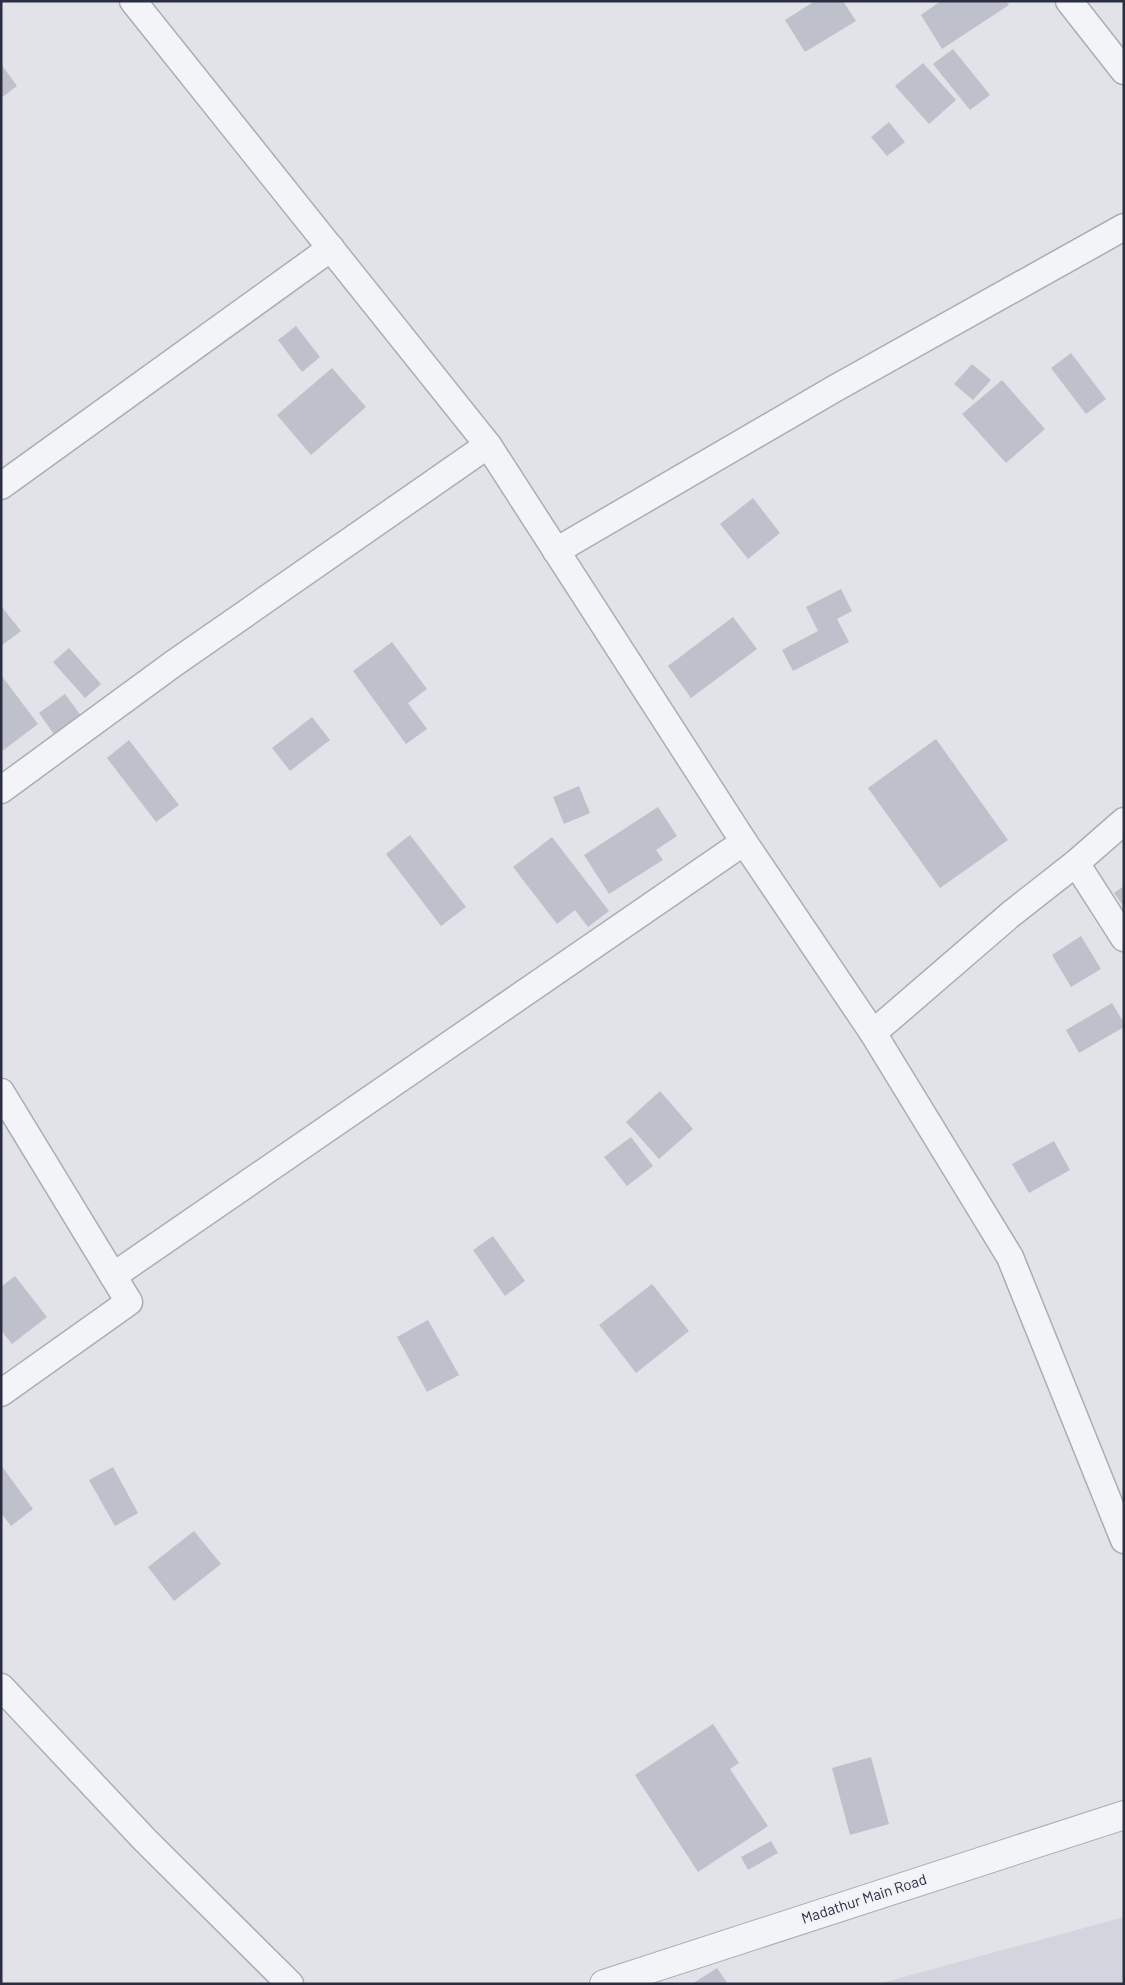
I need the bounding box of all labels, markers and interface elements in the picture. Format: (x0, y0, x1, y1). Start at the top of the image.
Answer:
street label: Madathur Main Road (799, 1869, 929, 1927)

